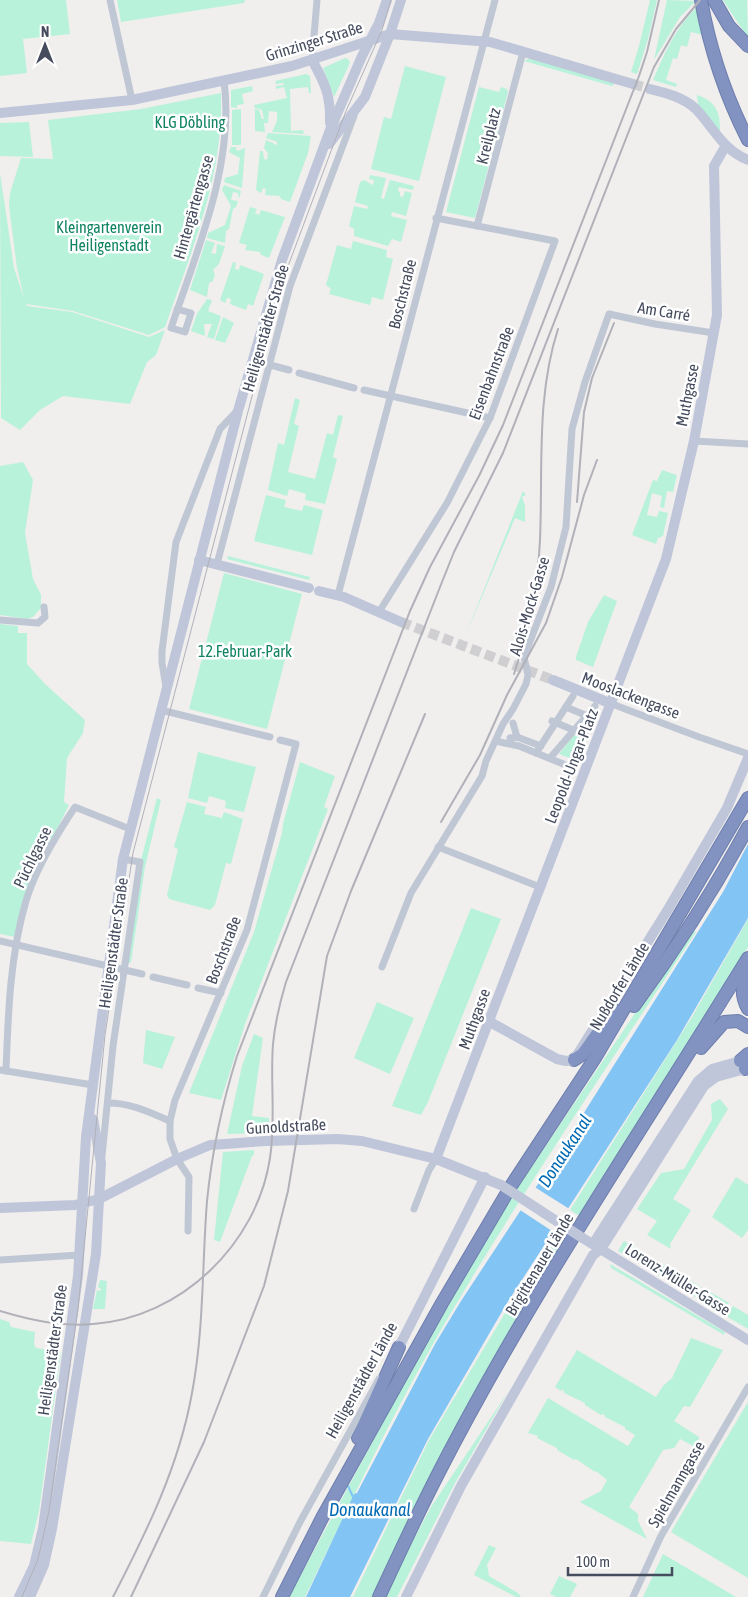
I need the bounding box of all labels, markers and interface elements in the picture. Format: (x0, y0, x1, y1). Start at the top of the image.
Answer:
street label: Grinzinger Straße (263, 18, 365, 65)
north arrow (20, 20, 70, 70)
text: N (41, 24, 49, 40)
street label: Kreilplatz (472, 106, 505, 166)
park label: KLG Döbling (154, 113, 226, 132)
street label: Hintergärtengasse (170, 153, 217, 261)
park label: Kleingartenverein Heiligenstadt (56, 218, 162, 255)
street label: Boschstraße (385, 257, 419, 331)
street label: Heiligenstädter Straße (238, 262, 293, 394)
street label: Am Carré (636, 298, 692, 324)
street label: Eisenbahnstraße (465, 324, 517, 422)
street label: Muthgasse (672, 362, 703, 428)
street label: Alois-Mock-Gasse (505, 554, 553, 658)
park label: 12.Februar-Park (198, 642, 292, 660)
street label: Mooslackengasse (579, 668, 682, 723)
street label: Leopold-Ungar-Platz (541, 706, 602, 826)
street label: Püchlgasse (9, 823, 55, 891)
street label: Heiligenstädter Straße (95, 877, 132, 1010)
street label: Boschstraße (202, 913, 244, 987)
street label: Nußdorfer Lände (586, 939, 652, 1033)
street label: Muthgasse (455, 986, 494, 1052)
water label: Donaukanal (533, 1111, 596, 1191)
street label: Gunoldstraße (246, 1115, 326, 1137)
street label: Brigittenauer Lände (501, 1210, 578, 1319)
street label: Lorenz-Müller-Gasse (622, 1239, 734, 1319)
street label: Heiligenstädter Straße (34, 1284, 71, 1417)
street label: Heiligenstädter Lände (322, 1319, 401, 1442)
street label: Spielmanngasse (644, 1438, 709, 1531)
water label: Donaukanal (329, 1499, 411, 1520)
scale bar (568, 1544, 672, 1576)
text: 100 m (576, 1553, 610, 1570)

